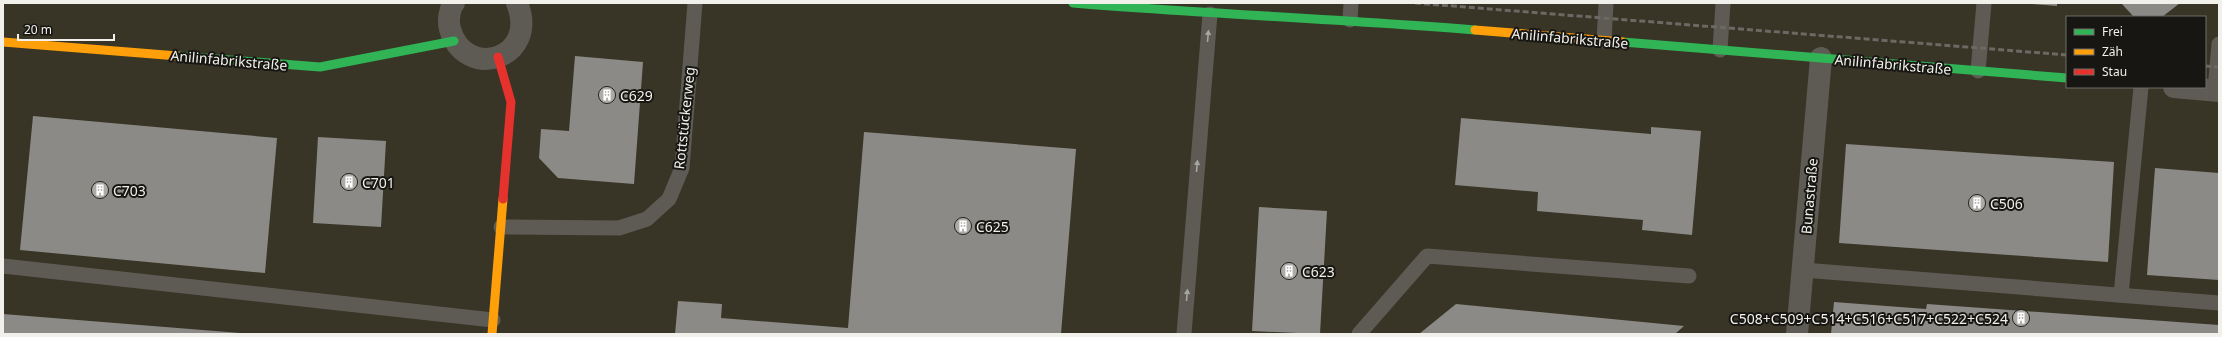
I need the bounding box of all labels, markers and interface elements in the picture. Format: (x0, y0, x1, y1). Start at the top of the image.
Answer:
scale bar (18, 16, 114, 42)
legend (2066, 16, 2206, 88)
text: 20 m (24, 21, 52, 38)
street label: Anilinfabrikstraße (1511, 23, 1629, 53)
text: Frei (2102, 23, 2123, 40)
one-way arrow (1205, 30, 1211, 42)
text: Zäh (2102, 43, 2123, 60)
street label: Anilinfabrikstraße (170, 45, 288, 75)
street label: Anilinfabrikstraße (1834, 49, 1952, 79)
text: Stau (2102, 63, 2127, 80)
street label: Rottstückerweg (669, 66, 699, 170)
building icon: C629 (597, 85, 617, 105)
place label: C629 (620, 86, 653, 105)
street label: Bunastraße (1796, 157, 1822, 235)
one-way arrow (1194, 160, 1201, 172)
building icon: C701 (339, 172, 359, 192)
place label: C701 (362, 173, 395, 192)
building icon: C703 (90, 180, 110, 200)
place label: C703 (113, 181, 146, 200)
building icon: C506 (1967, 193, 1987, 213)
place label: C506 (1990, 194, 2023, 213)
building icon: C625 (953, 216, 973, 236)
place label: C625 (976, 217, 1009, 236)
building icon: C623 (1279, 261, 1299, 281)
place label: C623 (1302, 262, 1335, 281)
one-way arrow (1183, 289, 1190, 301)
building icon: C508+C509+C514+C516+C517+C522+C524 (2011, 308, 2031, 328)
place label: C508+C509+C514+C516+C517+C522+C524 (1730, 309, 2008, 328)

